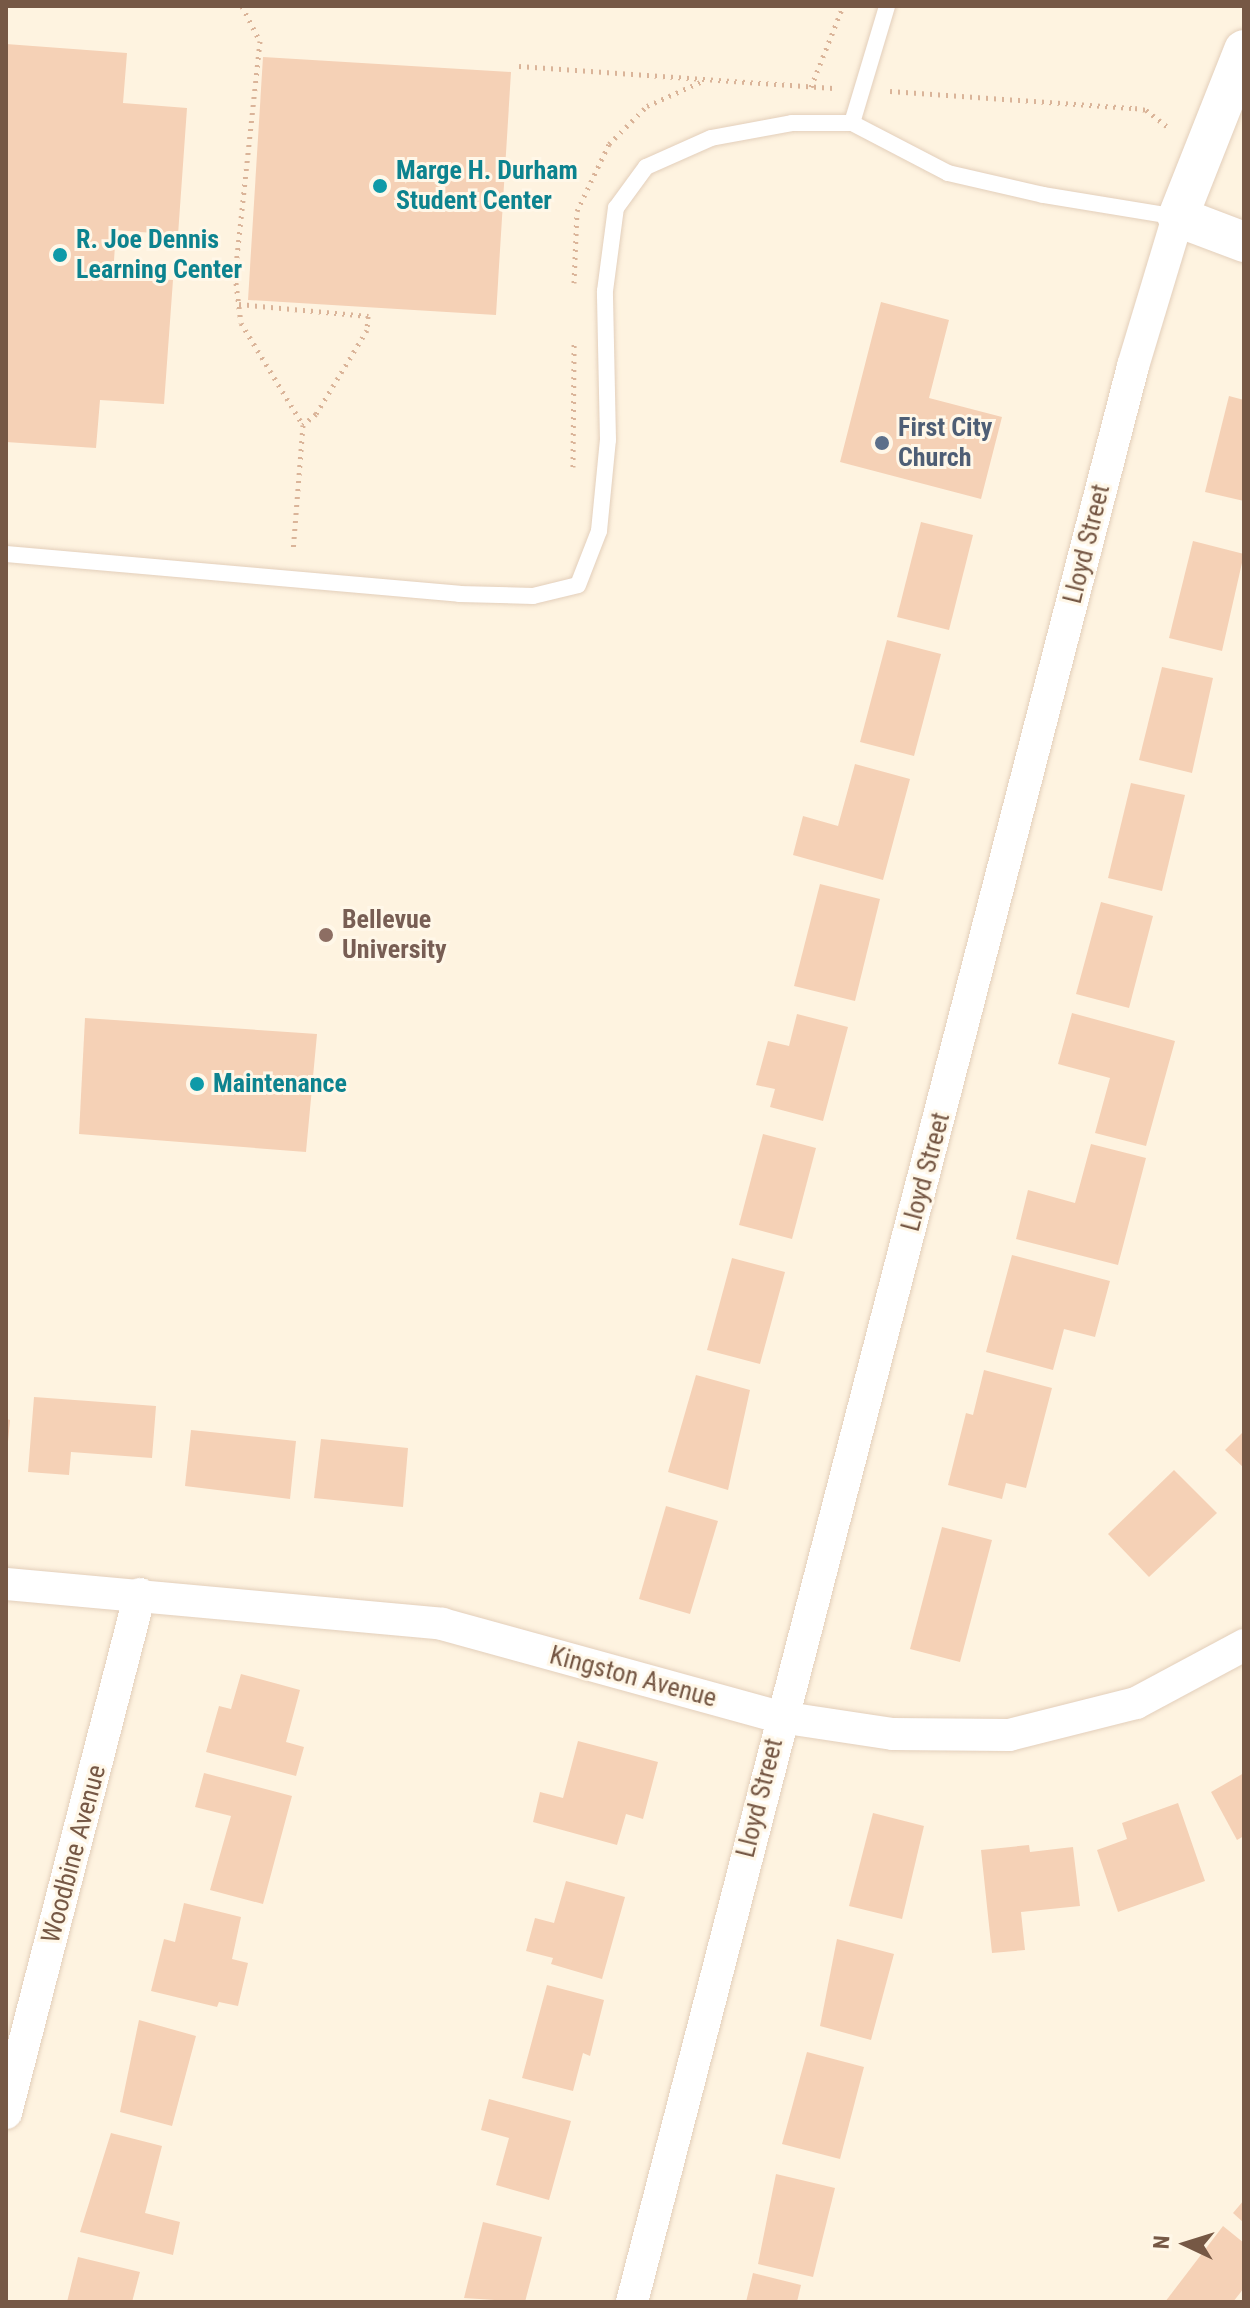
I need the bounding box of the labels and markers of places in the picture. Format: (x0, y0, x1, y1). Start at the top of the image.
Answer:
place label: Marge H. Durham Student Center (396, 155, 578, 216)
marker: Marge H. Durham Student Center (371, 177, 389, 195)
place label: R. Joe Dennis Learning Center (76, 224, 242, 286)
marker: R. Joe Dennis Learning Center (51, 246, 69, 264)
place label: First City Church (898, 412, 992, 474)
marker: First City Church (873, 434, 891, 452)
place label: Bellevue University (342, 904, 447, 966)
marker: Bellevue University (317, 926, 335, 944)
place label: Maintenance (213, 1068, 347, 1100)
marker: Maintenance (188, 1075, 206, 1093)

